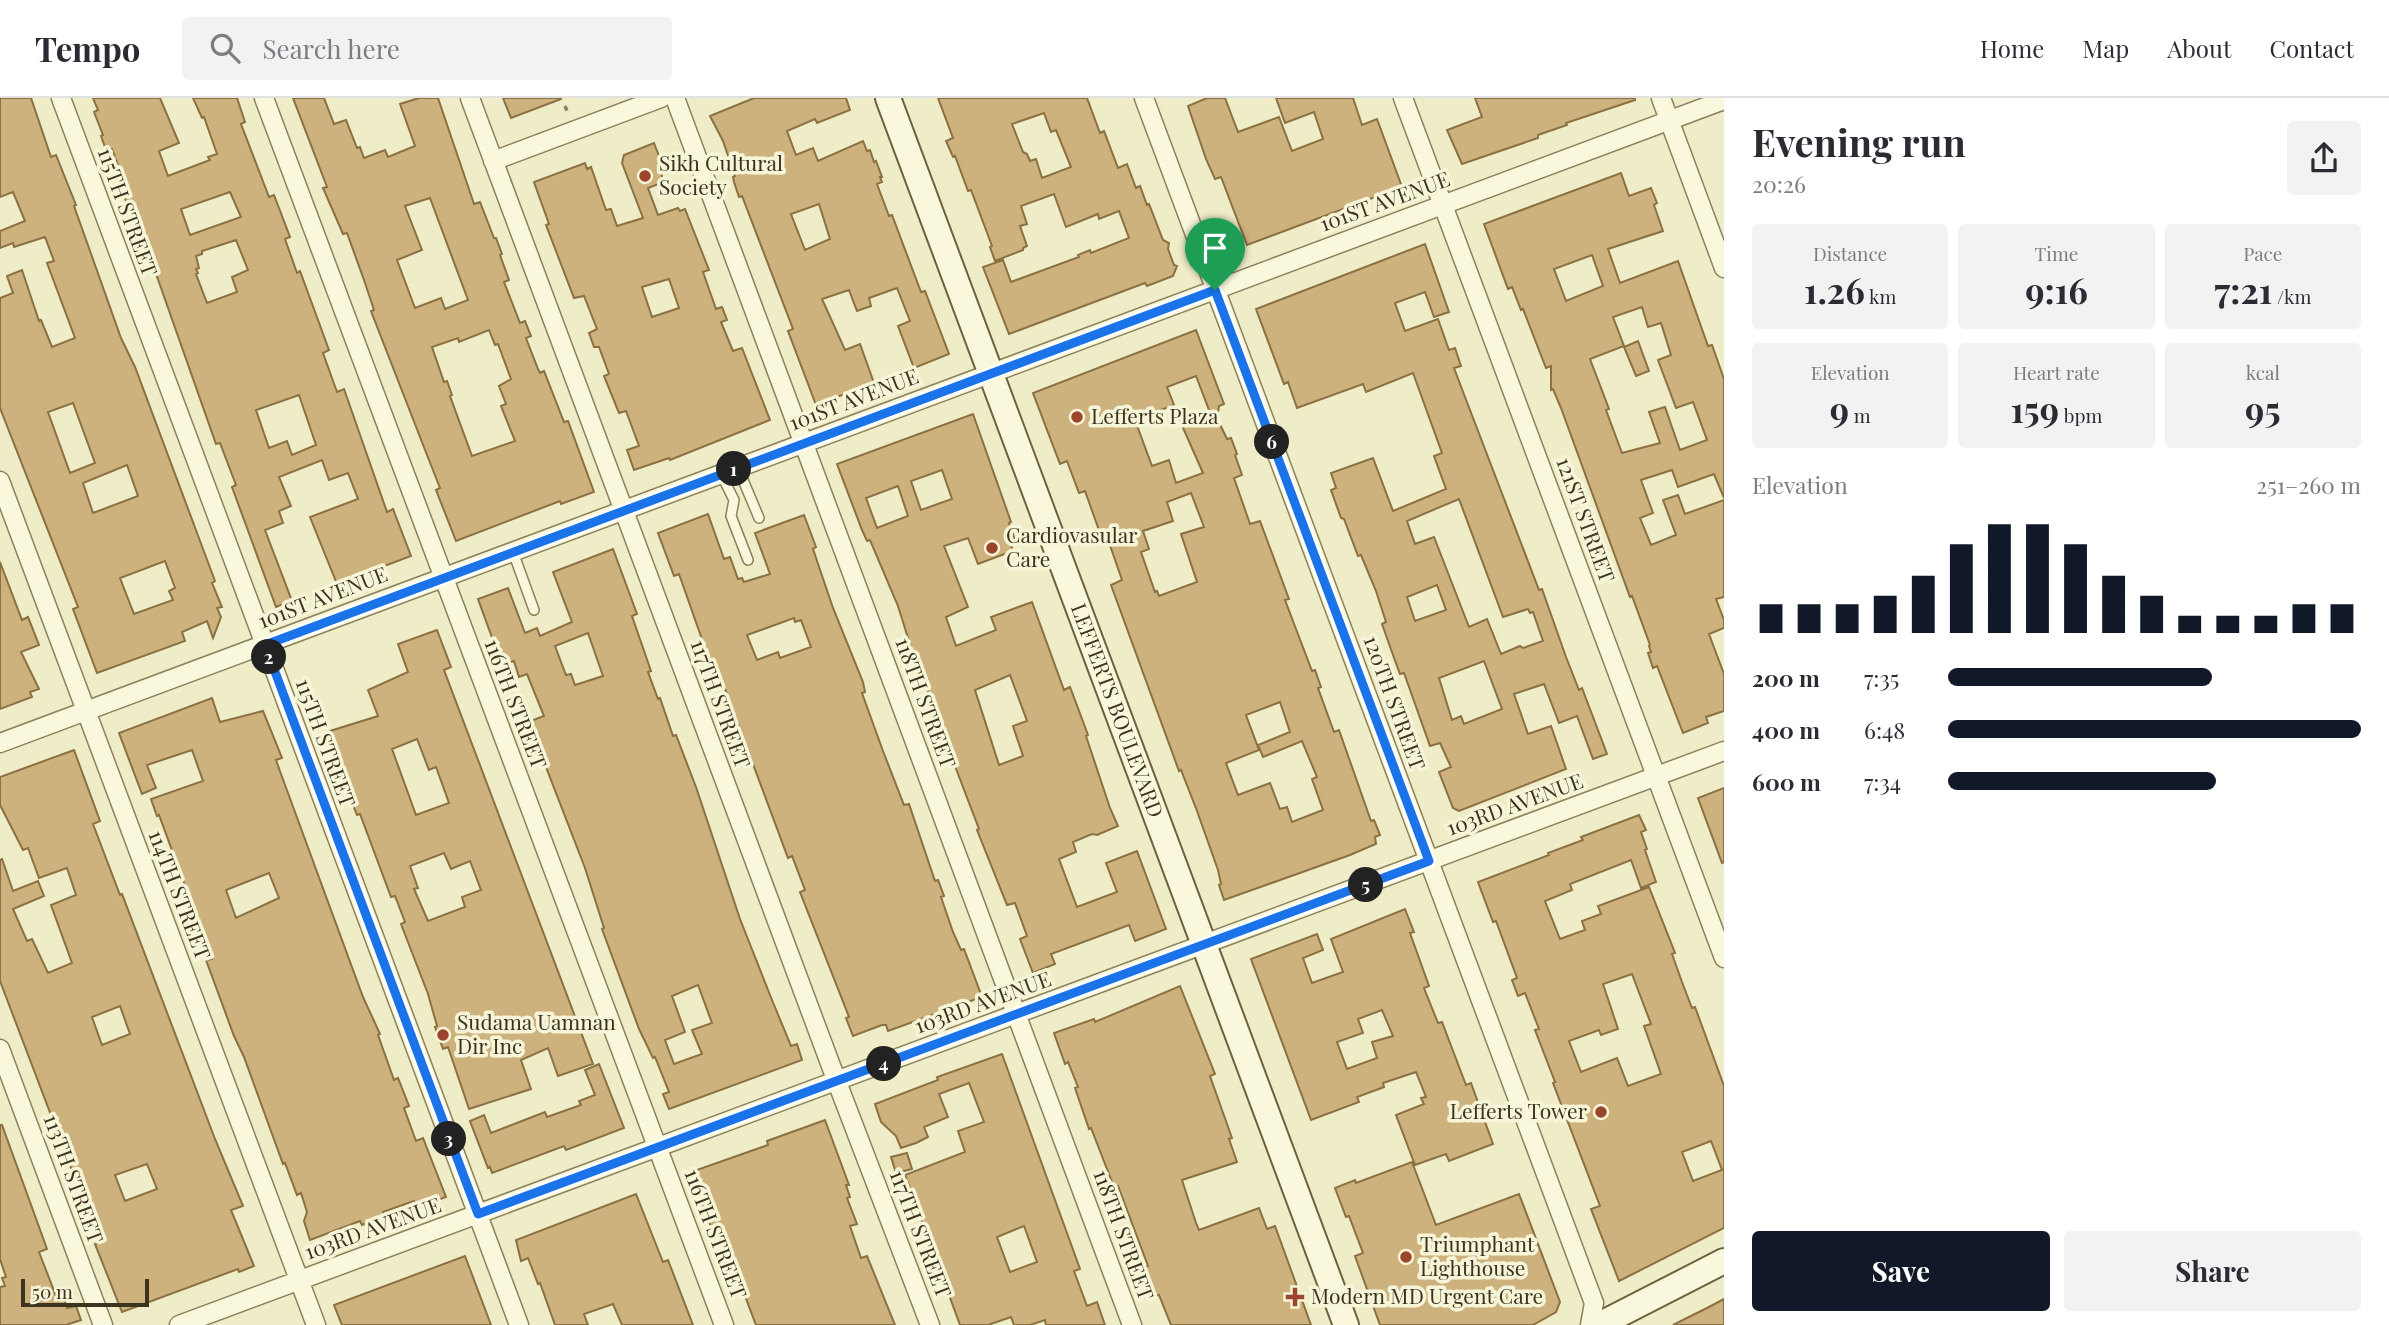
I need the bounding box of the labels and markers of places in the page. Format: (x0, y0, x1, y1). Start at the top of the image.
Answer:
place label: Sikh Cultural Society (659, 148, 783, 200)
marker: Sikh Cultural Society (637, 168, 653, 184)
pin (1185, 218, 1245, 290)
place label: Lefferts Plaza (1091, 401, 1219, 429)
marker: Lefferts Plaza (1069, 409, 1085, 425)
pin: 6 (1254, 424, 1290, 460)
pin: 1 (716, 452, 752, 486)
place label: Cardiovasular Care (1006, 520, 1138, 572)
marker: Cardiovasular Care (984, 540, 1000, 556)
pin: 2 (252, 640, 286, 674)
pin: 5 (1348, 868, 1384, 902)
place label: Sudama Uamnan Dir Inc (457, 1007, 616, 1059)
marker: Sudama Uamnan Dir Inc (435, 1027, 451, 1043)
pin: 4 (866, 1046, 902, 1082)
place label: Lefferts Tower (1450, 1096, 1588, 1124)
marker: Lefferts Tower (1593, 1104, 1609, 1120)
pin: 3 (432, 1122, 466, 1156)
place label: Triumphant Lighthouse (1420, 1229, 1535, 1281)
marker: Triumphant Lighthouse (1398, 1249, 1414, 1265)
place label: Modern MD Urgent Care (1311, 1281, 1543, 1309)
marker: Modern MD Urgent Care (1285, 1287, 1305, 1307)

